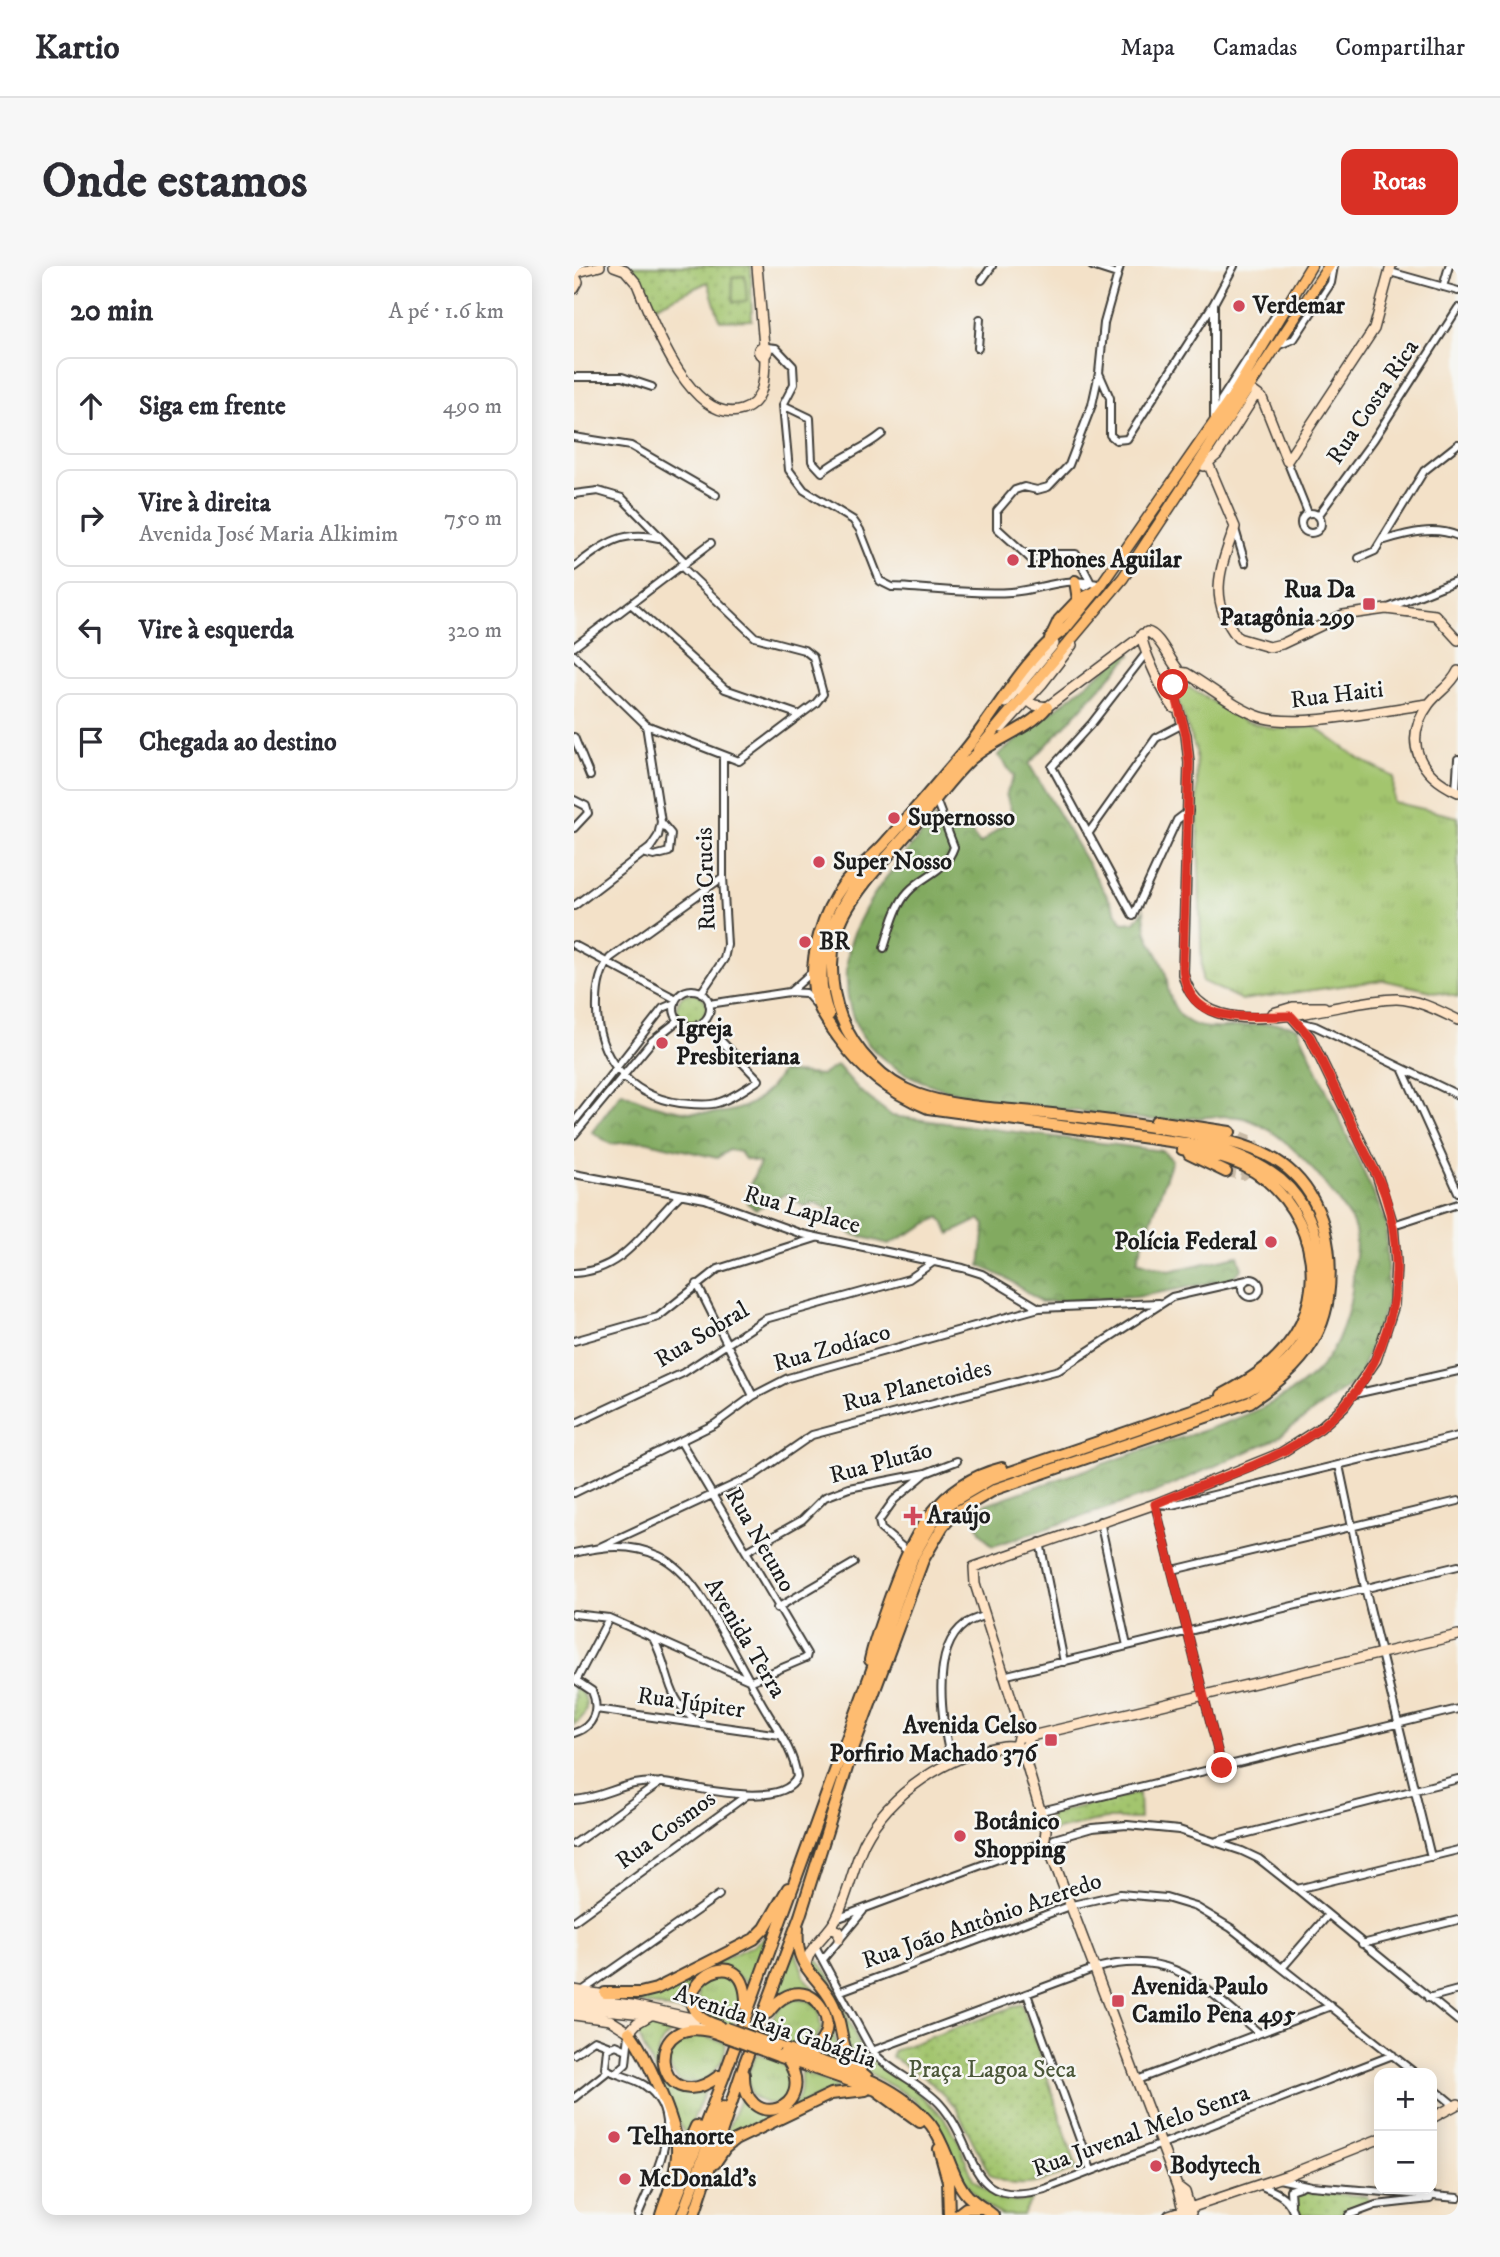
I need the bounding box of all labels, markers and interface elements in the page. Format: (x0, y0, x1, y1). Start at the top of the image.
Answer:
text: Kartio (35, 28, 120, 69)
text: Mapa (1120, 33, 1175, 63)
text: Camadas (1213, 33, 1297, 63)
text: Compartilhar (1335, 33, 1465, 63)
button: Rotas (1341, 149, 1458, 215)
text: Onde estamos (42, 151, 307, 213)
place label: Verdemar (1252, 291, 1346, 321)
text: 20 min (70, 293, 153, 330)
text: A pé · 1.6 km (388, 297, 504, 326)
marker: Verdemar (1231, 298, 1247, 314)
street label: Rua Costa Rica (1320, 333, 1426, 470)
icon: ahead (72, 387, 110, 425)
text: Siga em frente (139, 390, 286, 423)
text: 490 m (443, 392, 502, 421)
text: Vire à direita (139, 487, 271, 520)
icon: right (72, 499, 110, 537)
text: 750 m (444, 504, 502, 533)
text: Avenida José Maria Alkimim (139, 520, 398, 549)
place label: IPhones Aguilar (1027, 545, 1183, 575)
marker: IPhones Aguilar (1005, 552, 1021, 568)
place label: Rua Da Patagônia 299 (1220, 575, 1356, 633)
marker: Rua Da Patagônia 299 (1361, 596, 1377, 612)
icon: left (72, 611, 110, 649)
text: Vire à esquerda (139, 614, 294, 647)
text: 320 m (448, 616, 502, 645)
route start (1157, 669, 1188, 700)
street label: Rua Haiti (1289, 674, 1385, 716)
icon: arrive (72, 723, 110, 761)
text: Chegada ao destino (139, 726, 337, 759)
place label: Supernosso (908, 803, 1015, 833)
marker: Supernosso (886, 810, 902, 826)
street label: Rua Crucis (689, 827, 723, 931)
place label: Super Nosso (833, 847, 952, 877)
marker: Super Nosso (811, 854, 827, 870)
place label: BR (819, 927, 851, 957)
marker: BR (797, 934, 813, 950)
place label: Igreja Presbiteriana (676, 1014, 801, 1072)
marker: Igreja Presbiteriana (654, 1035, 670, 1051)
street label: Rua Laplace (740, 1179, 864, 1241)
place label: Polícia Federal (1114, 1227, 1258, 1257)
marker: Polícia Federal (1263, 1234, 1279, 1250)
street label: Rua Sobral (649, 1295, 755, 1375)
street label: Rua Zodíaco (770, 1317, 894, 1379)
street label: Rua Planetoides (840, 1353, 994, 1419)
street label: Rua Plutão (826, 1435, 936, 1491)
street label: Rua Netuno (718, 1482, 802, 1598)
place label: Araújo (926, 1501, 991, 1531)
marker: Araújo (905, 1508, 921, 1524)
street label: Avenida Terra (697, 1572, 793, 1704)
street label: Rua Júpiter (635, 1681, 747, 1725)
place label: Avenida Celso Porfirio Machado 376 (829, 1711, 1039, 1769)
marker: Avenida Celso Porfirio Machado 376 (1043, 1732, 1059, 1748)
route end (1206, 1752, 1237, 1783)
street label: Rua Cosmos (610, 1784, 722, 1876)
place label: Botânico Shopping (974, 1807, 1067, 1865)
marker: Botânico Shopping (952, 1828, 968, 1844)
street label: Rua João Antônio Azeredo (858, 1866, 1106, 1976)
place label: Avenida Paulo Camilo Pena 495 (1131, 1972, 1296, 2030)
street label: Avenida Raja Gabáglia (670, 1978, 881, 2076)
marker: Avenida Paulo Camilo Pena 495 (1110, 1993, 1126, 2009)
park label: Praça Lagoa Seca (908, 2055, 1077, 2085)
map controls (1374, 2068, 1437, 2194)
button: + (1374, 2068, 1437, 2131)
street label: Rua Juvenal Melo Senra (1028, 2078, 1254, 2184)
place label: Telhanorte (627, 2122, 734, 2152)
marker: Telhanorte (606, 2129, 622, 2145)
button: − (1374, 2131, 1437, 2194)
place label: Bodytech (1170, 2151, 1261, 2181)
marker: Bodytech (1148, 2158, 1164, 2174)
place label: McDonald's (639, 2164, 756, 2194)
marker: McDonald's (617, 2171, 633, 2187)

